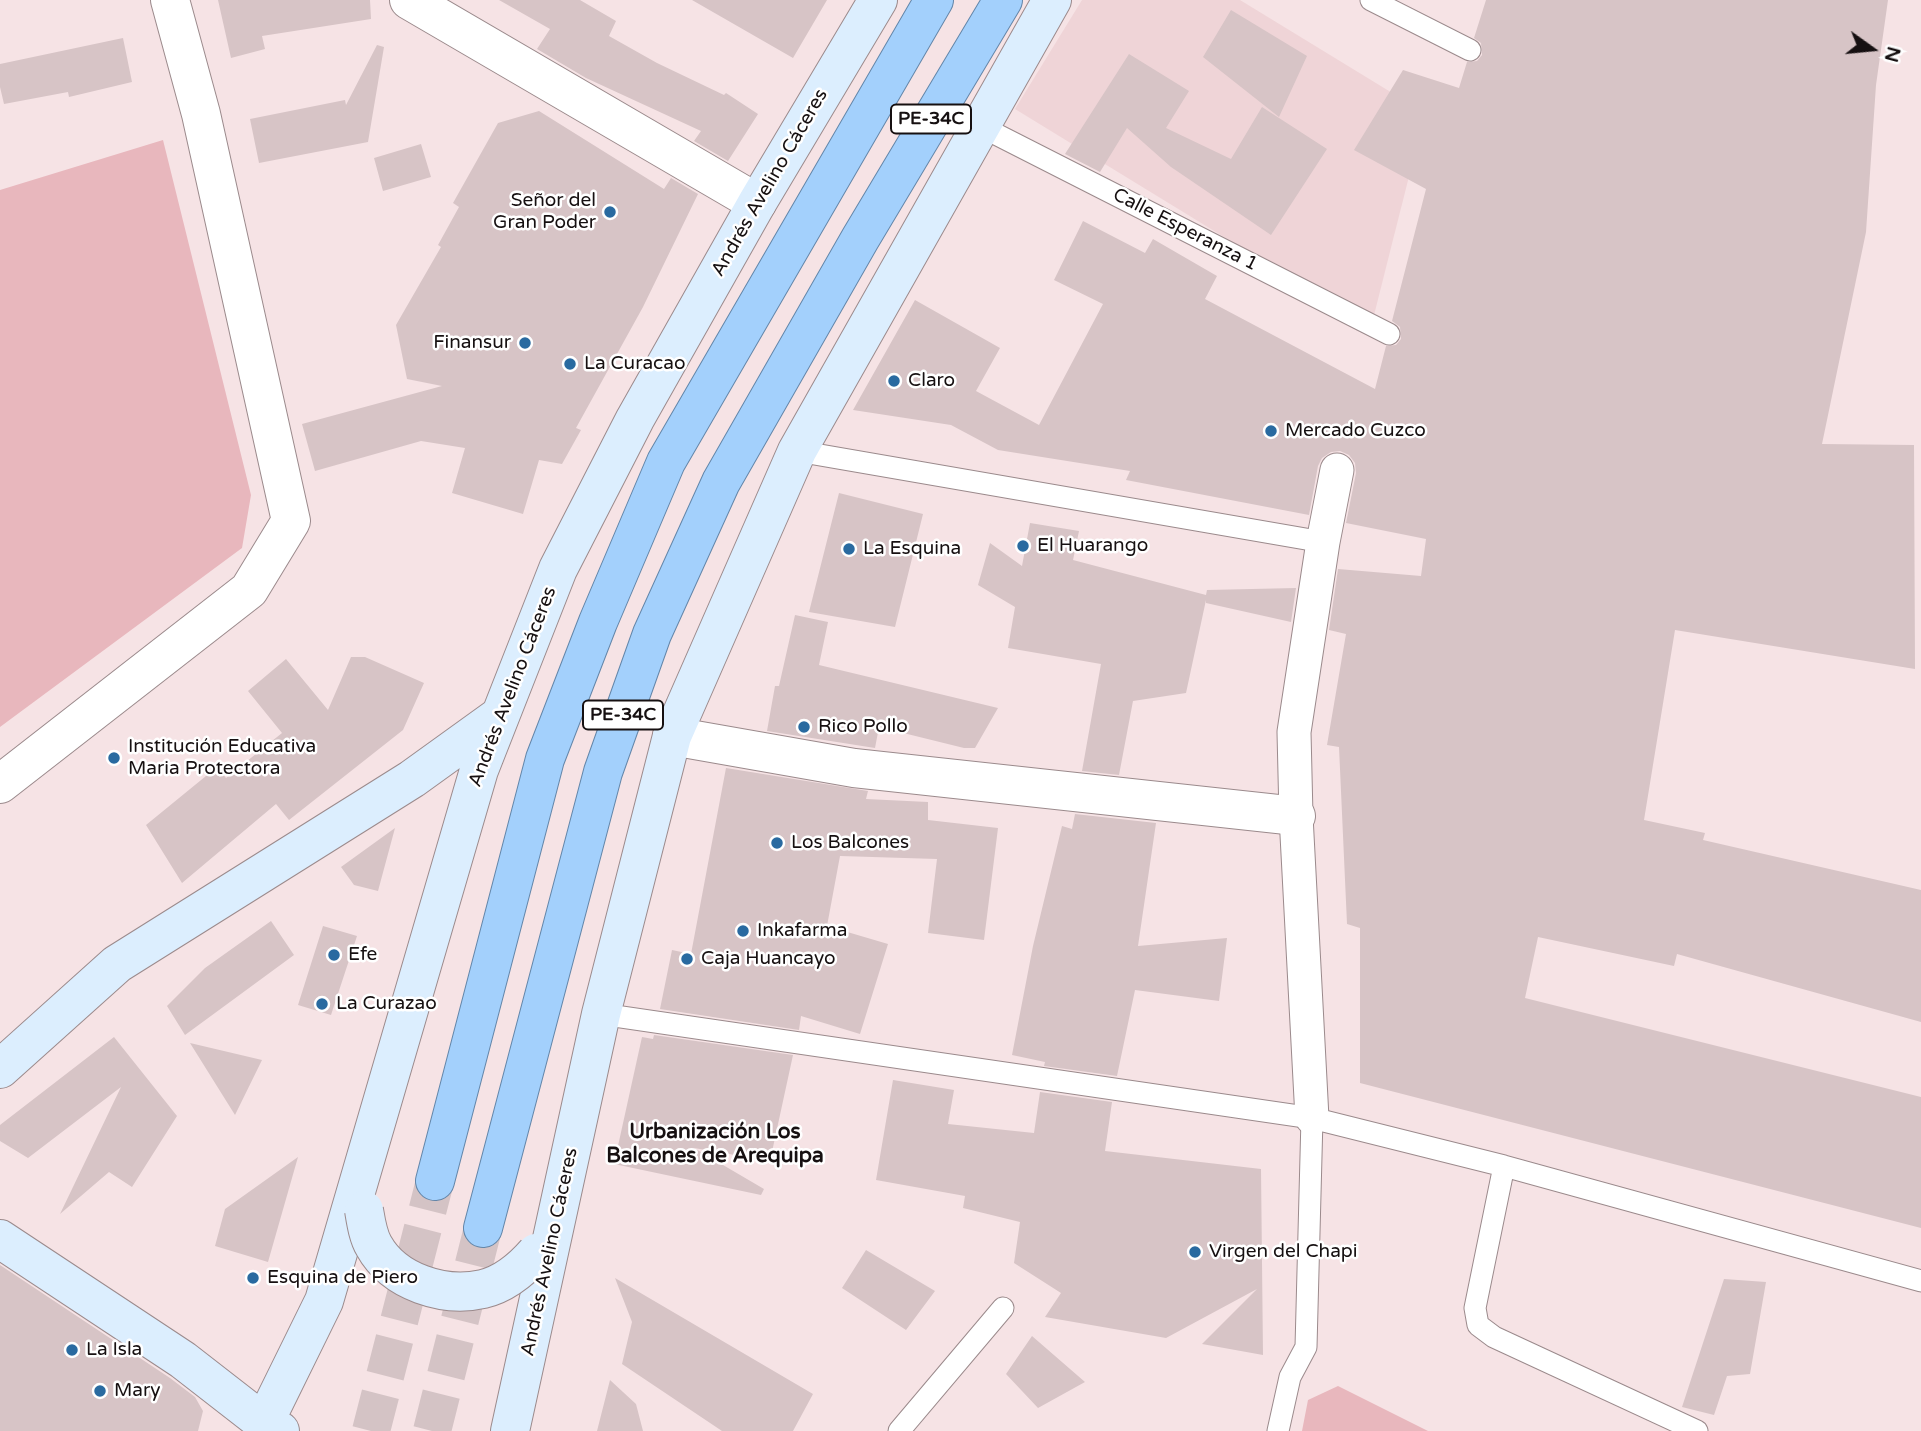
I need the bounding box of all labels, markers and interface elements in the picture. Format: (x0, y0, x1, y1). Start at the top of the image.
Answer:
north arrow (1837, 14, 1907, 84)
text: N (1880, 44, 1905, 65)
street label: Andrés Avelino Cáceres (707, 85, 833, 281)
road number: PE-34C (891, 104, 971, 134)
street label: Calle Esperanza 1 (1109, 184, 1261, 276)
place label: Señor del Gran Poder (493, 190, 596, 234)
marker: Señor del Gran Poder (602, 204, 618, 220)
place label: Finansur (433, 332, 511, 354)
marker: Finansur (517, 335, 533, 351)
place label: La Curacao (584, 353, 685, 375)
marker: La Curacao (562, 356, 578, 372)
place label: Claro (908, 370, 955, 392)
marker: Claro (886, 373, 902, 389)
place label: Mercado Cuzco (1285, 420, 1426, 442)
marker: Mercado Cuzco (1263, 423, 1279, 439)
place label: El Huarango (1037, 535, 1148, 557)
place label: La Esquina (863, 538, 961, 560)
marker: El Huarango (1015, 538, 1031, 554)
marker: La Esquina (841, 541, 857, 557)
street label: Andrés Avelino Cáceres (464, 584, 562, 790)
road number: PE-34C (583, 700, 663, 730)
place label: Rico Pollo (818, 716, 908, 738)
marker: Rico Pollo (796, 719, 812, 735)
place label: Institución Educativa Maria Protectora (128, 736, 316, 780)
marker: Institución Educativa Maria Protectora (106, 750, 122, 766)
place label: Los Balcones (791, 832, 909, 854)
marker: Los Balcones (769, 835, 785, 851)
place label: Inkafarma (757, 920, 847, 942)
marker: Inkafarma (735, 923, 751, 939)
place label: Efe (348, 944, 377, 966)
marker: Efe (326, 947, 342, 963)
place label: Caja Huancayo (701, 948, 836, 970)
marker: Caja Huancayo (679, 951, 695, 967)
place label: La Curazao (336, 993, 437, 1015)
marker: La Curazao (314, 996, 330, 1012)
district label: Urbanización Los Balcones de Arequipa (606, 1119, 824, 1169)
street label: Andrés Avelino Cáceres (517, 1146, 583, 1358)
place label: Virgen del Chapi (1209, 1241, 1358, 1263)
marker: Virgen del Chapi (1187, 1244, 1203, 1260)
place label: Esquina de Piero (267, 1267, 418, 1289)
marker: Esquina de Piero (245, 1270, 261, 1286)
place label: La Isla (86, 1339, 142, 1361)
marker: La Isla (64, 1342, 80, 1358)
place label: Mary (114, 1380, 161, 1402)
marker: Mary (92, 1383, 108, 1399)

